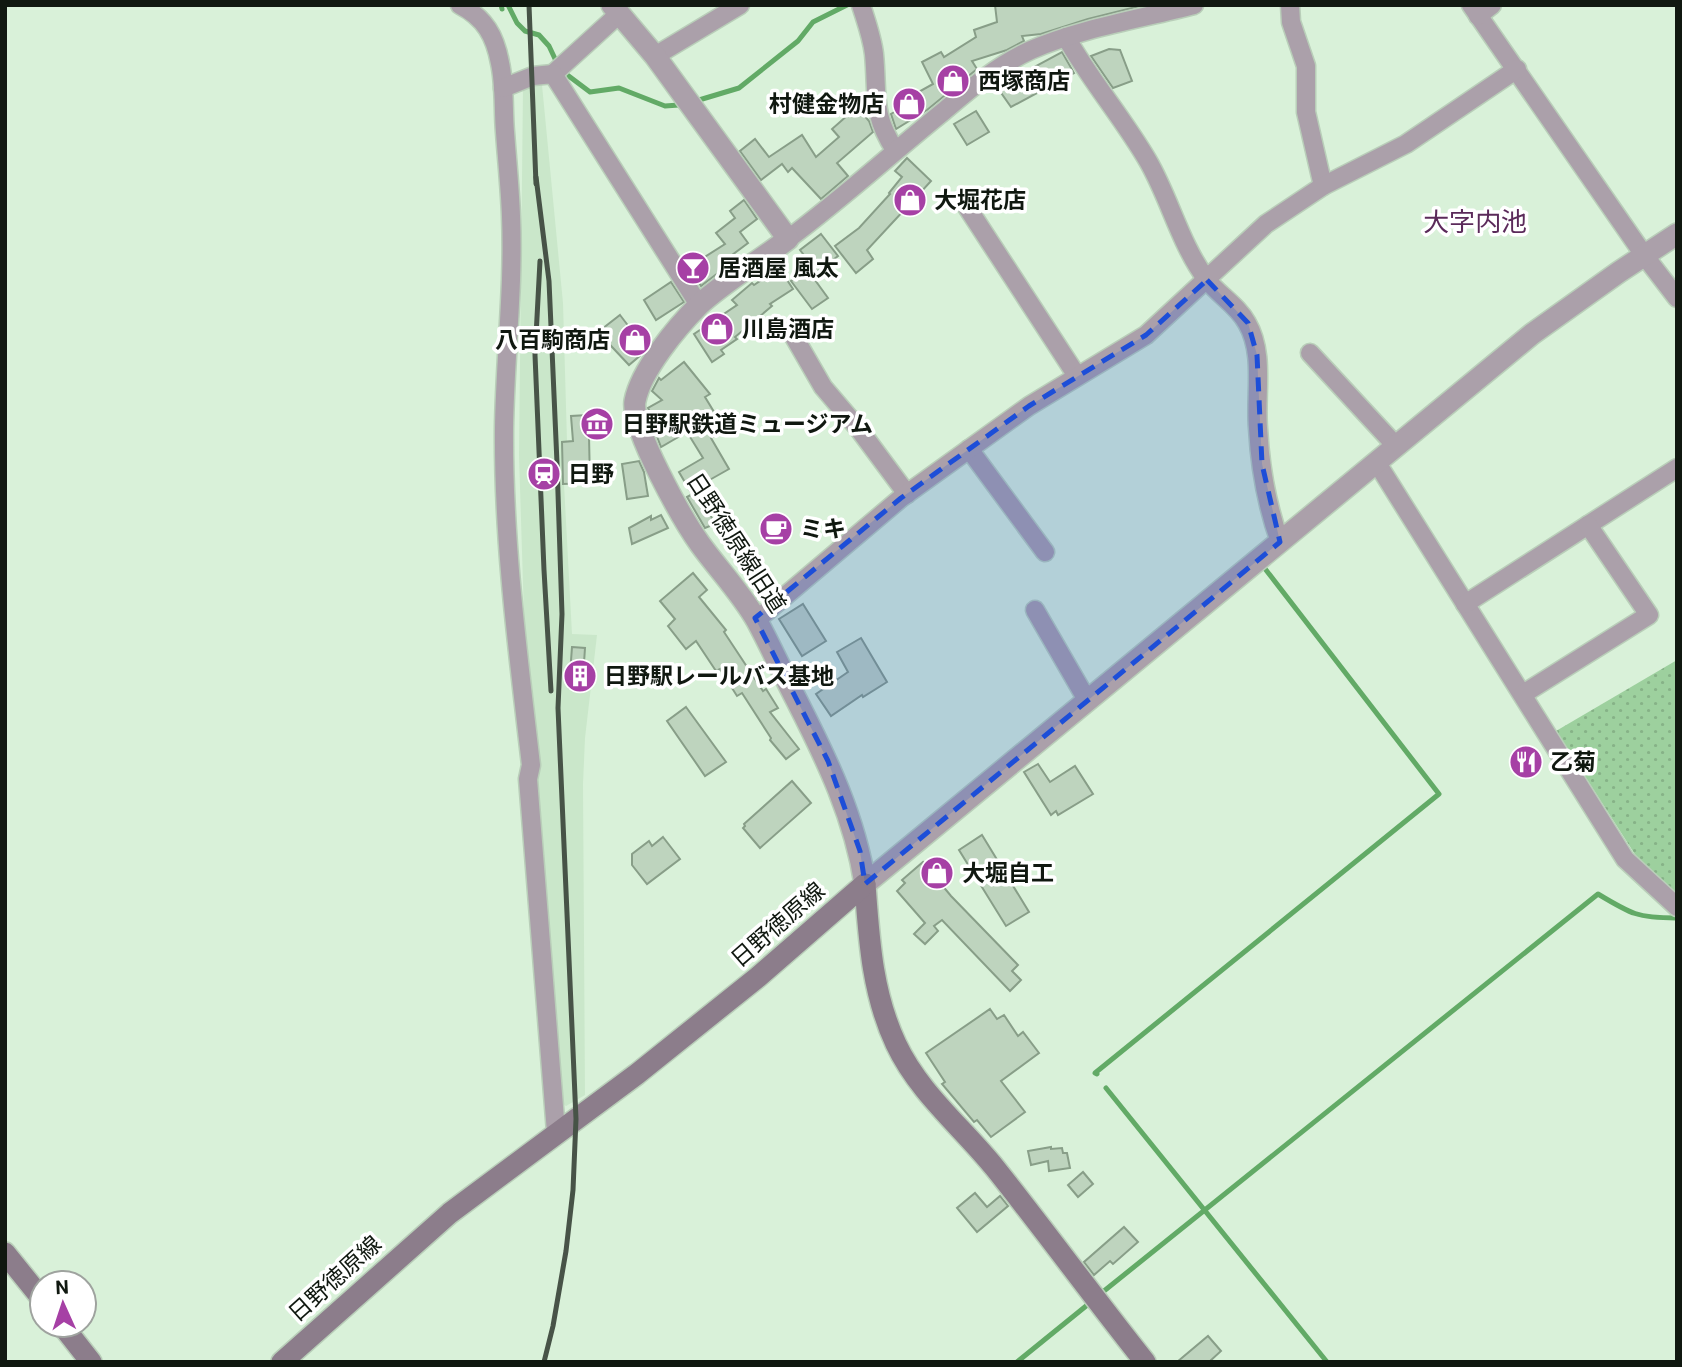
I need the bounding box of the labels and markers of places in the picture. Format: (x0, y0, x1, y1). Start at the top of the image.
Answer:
shop icon: 西塚商店 (934, 62, 972, 100)
place label: 西塚商店 (978, 68, 1070, 95)
shop icon: 村健金物店 (890, 85, 928, 123)
place label: 村健金物店 (769, 91, 884, 118)
shop icon: 大堀花店 (891, 181, 929, 219)
place label: 大堀花店 (934, 187, 1026, 214)
bar icon: 居酒屋 風太 (674, 249, 712, 287)
place label: 居酒屋 風太 (718, 255, 839, 282)
shop icon: 川島酒店 (698, 310, 736, 348)
place label: 川島酒店 (742, 316, 834, 343)
shop icon: 八百駒商店 (616, 321, 654, 359)
place label: 八百駒商店 (495, 327, 610, 354)
museum icon: 日野駅鉄道ミュージアム (578, 405, 616, 443)
place label: 日野駅鉄道ミュージアム (622, 411, 873, 438)
station icon: 日野 (525, 455, 563, 493)
place label: 日野 (568, 461, 614, 488)
cafe icon: ミキ (757, 510, 795, 548)
place label: ミキ (800, 516, 846, 543)
building icon: 日野駅レールバス基地 (561, 657, 599, 695)
place label: 日野駅レールバス基地 (604, 663, 834, 690)
restaurant icon: 乙菊 (1507, 743, 1545, 781)
place label: 乙菊 (1550, 749, 1596, 776)
shop icon: 大堀自工 (918, 854, 956, 892)
place label: 大堀自工 (962, 860, 1054, 887)

